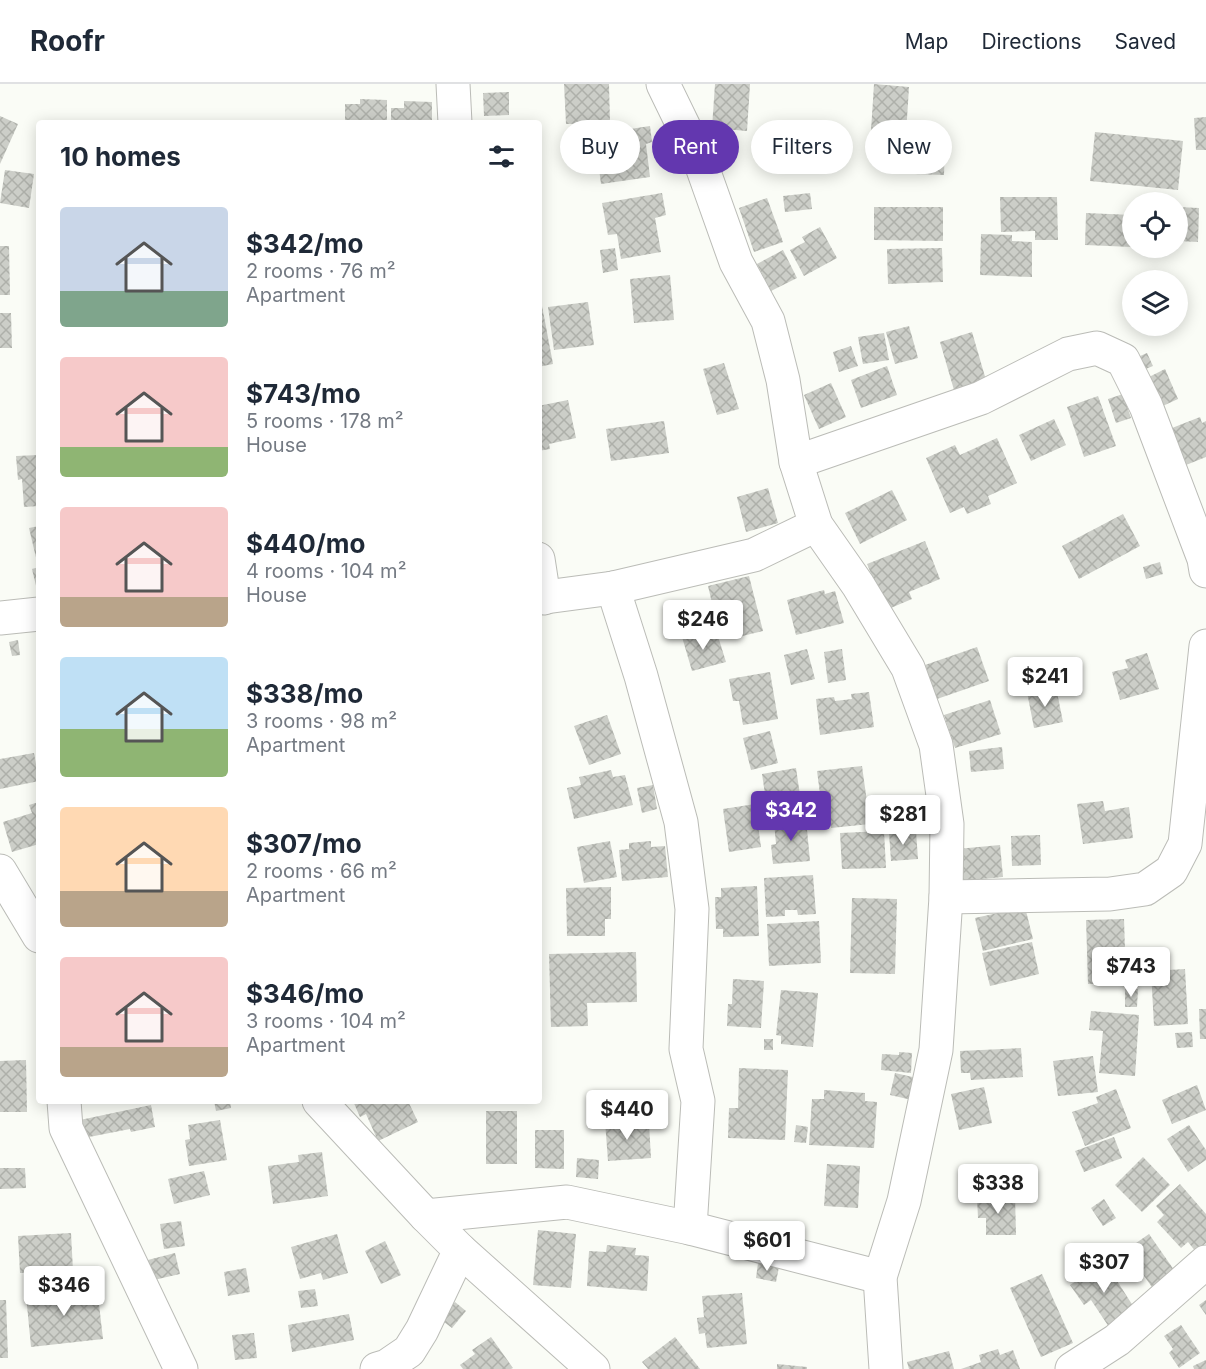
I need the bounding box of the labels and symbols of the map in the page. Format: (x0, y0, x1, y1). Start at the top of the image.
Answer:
pin: $246 (667, 600, 739, 651)
pin: $241 (1009, 657, 1081, 708)
pin: $342 (755, 791, 827, 842)
pin: $281 (867, 795, 939, 846)
pin: $743 (1095, 947, 1167, 998)
pin: $440 (591, 1090, 663, 1141)
pin: $338 (962, 1164, 1034, 1215)
pin: $601 (731, 1221, 803, 1272)
pin: $307 (1068, 1243, 1140, 1294)
pin: $346 (28, 1266, 100, 1317)

